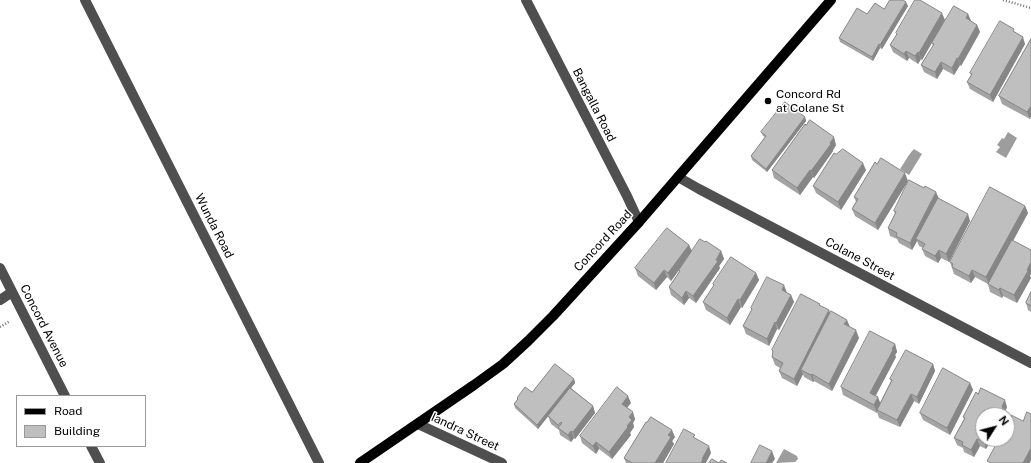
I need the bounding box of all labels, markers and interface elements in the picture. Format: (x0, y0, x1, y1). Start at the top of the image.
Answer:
street label: Bangalla Road (569, 66, 619, 144)
place label: Concord Rd at Colane St (776, 87, 844, 115)
marker: Concord Rd at Colane St (763, 96, 773, 106)
street label: Wunda Road (192, 191, 236, 261)
street label: Concord Road (571, 207, 635, 275)
street label: Colane Street (823, 235, 897, 283)
street label: Concord Avenue (17, 282, 71, 370)
legend (16, 395, 146, 447)
text: Road (54, 404, 82, 418)
north arrow (975, 407, 1015, 447)
street label: Iandra Street (429, 410, 501, 454)
text: N (997, 414, 1011, 428)
text: Building (54, 424, 100, 438)

